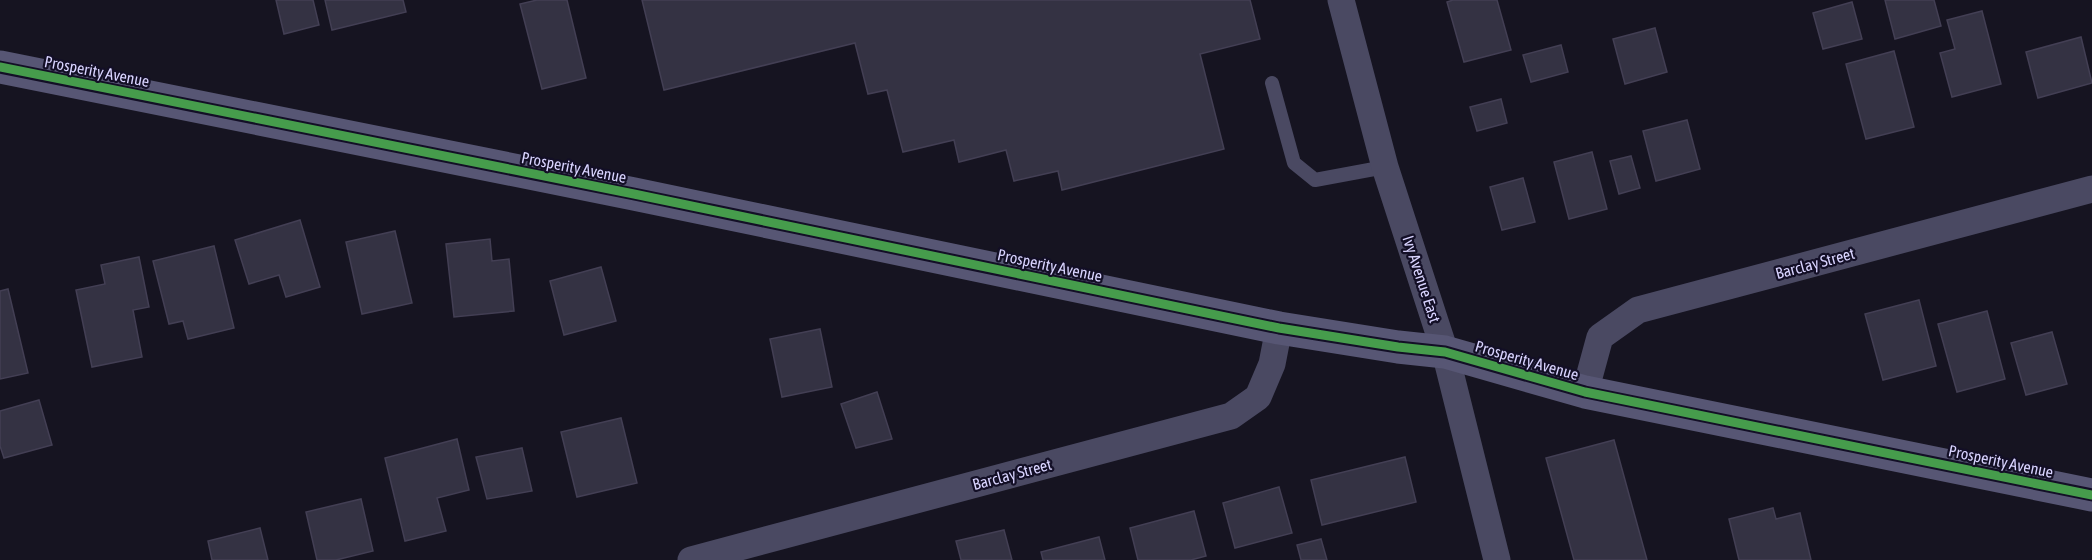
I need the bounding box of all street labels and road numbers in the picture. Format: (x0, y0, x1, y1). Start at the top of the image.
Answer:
street label: Prosperity Avenue (43, 52, 151, 91)
street label: Prosperity Avenue (520, 148, 628, 187)
street label: Ivy Avenue East (1399, 233, 1445, 325)
street label: Barclay Street (1773, 244, 1857, 283)
street label: Prosperity Avenue (996, 245, 1104, 286)
street label: Prosperity Avenue (1473, 337, 1581, 384)
street label: Prosperity Avenue (1947, 441, 2055, 482)
street label: Barclay Street (970, 455, 1054, 494)

